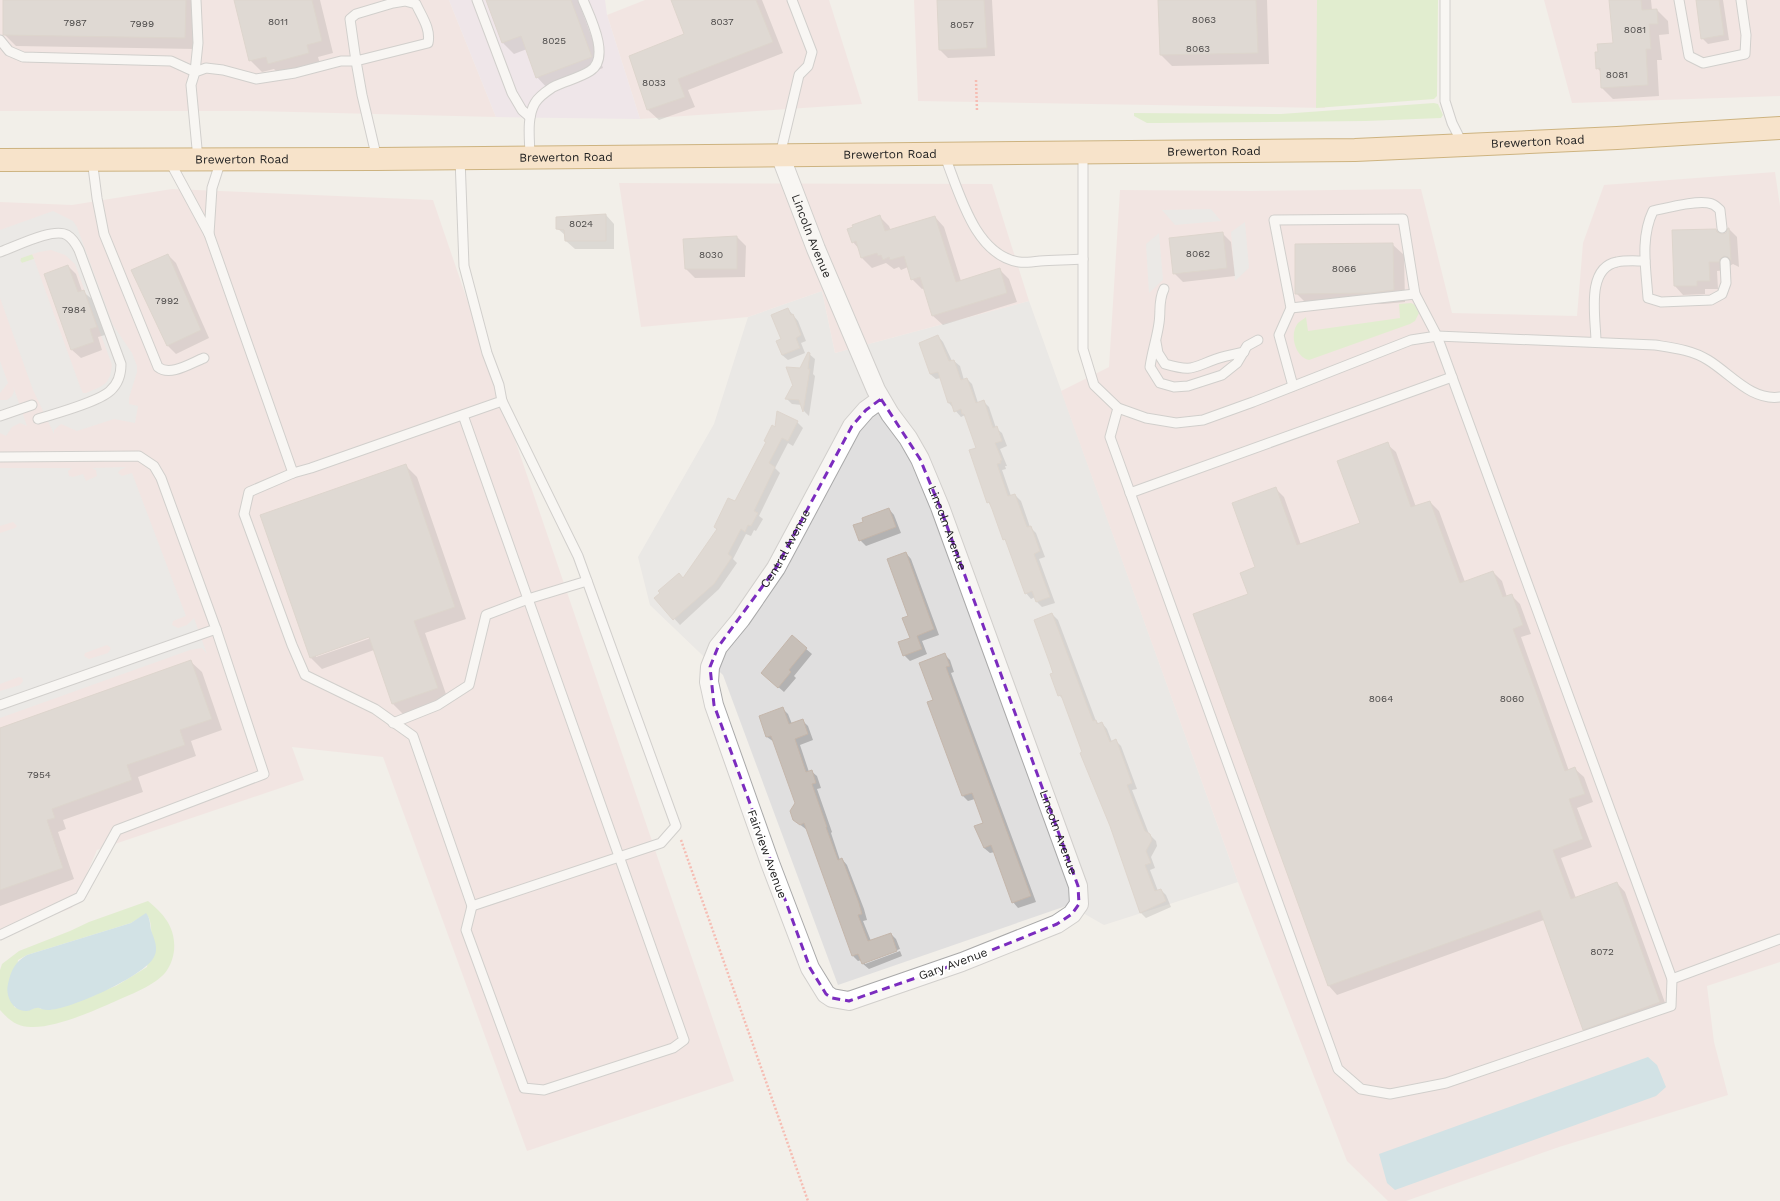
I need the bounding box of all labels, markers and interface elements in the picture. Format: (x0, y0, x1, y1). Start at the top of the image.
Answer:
house number: 8063 (1192, 14, 1216, 25)
house number: 8011 (268, 16, 288, 27)
house number: 8037 (710, 16, 734, 27)
house number: 7987 (63, 17, 87, 28)
house number: 7999 (130, 18, 154, 29)
house number: 8057 (950, 19, 974, 30)
house number: 8081 (1624, 24, 1646, 35)
house number: 8025 (542, 35, 566, 46)
house number: 8063 (1186, 43, 1210, 54)
house number: 8081 (1606, 69, 1628, 80)
house number: 8033 (642, 77, 666, 88)
street label: Brewerton Road (1491, 132, 1585, 151)
street label: Brewerton Road (1167, 144, 1261, 159)
street label: Brewerton Road (843, 147, 937, 162)
street label: Brewerton Road (519, 150, 613, 165)
street label: Brewerton Road (195, 152, 289, 166)
street label: Lincoln Avenue (789, 192, 835, 280)
house number: 8024 (569, 218, 593, 229)
house number: 8062 (1186, 248, 1210, 259)
house number: 8030 (699, 249, 723, 260)
house number: 8066 (1332, 263, 1356, 274)
house number: 7992 (155, 295, 179, 306)
house number: 7984 (62, 304, 86, 315)
street label: Lincoln Avenue (925, 484, 969, 572)
street label: Central Avenue (757, 507, 813, 591)
house number: 8064 (1369, 693, 1393, 704)
house number: 8060 (1500, 693, 1524, 704)
house number: 7954 (27, 769, 51, 780)
street label: Lincoln Avenue (1037, 788, 1080, 877)
street label: Fairview Avenue (744, 808, 790, 900)
street label: Gary Avenue (917, 945, 989, 983)
house number: 8072 (1590, 946, 1614, 957)

